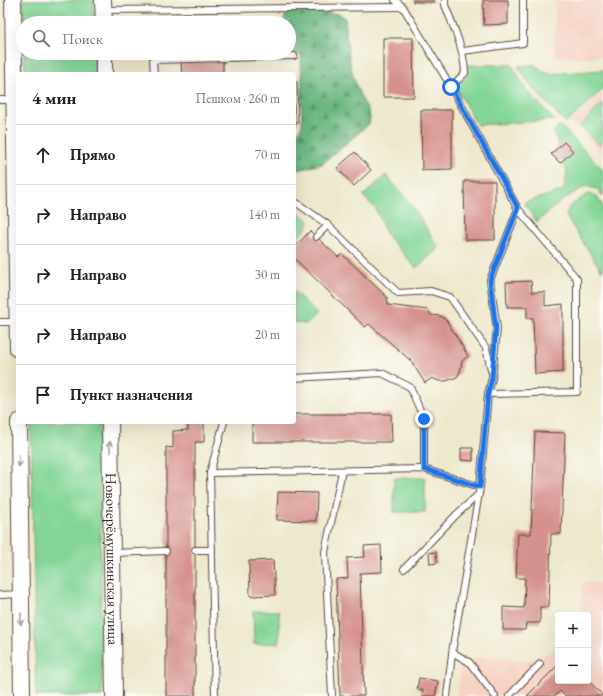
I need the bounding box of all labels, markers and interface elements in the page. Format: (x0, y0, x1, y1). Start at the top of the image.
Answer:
search box (16, 16, 296, 60)
icon: search (30, 27, 52, 49)
text: Поиск (62, 29, 103, 48)
route start (442, 78, 460, 96)
text: 4 мин (32, 87, 76, 109)
text: Пешком · 260 m (196, 90, 280, 107)
icon: ahead (32, 144, 54, 166)
text: Прямо (70, 145, 115, 164)
text: 70 m (255, 146, 280, 163)
icon: right (32, 204, 54, 226)
text: Направо (70, 205, 127, 224)
text: 140 m (249, 206, 280, 223)
icon: right (32, 264, 54, 286)
text: Направо (70, 265, 127, 284)
text: 30 m (255, 266, 280, 283)
icon: right (32, 324, 54, 346)
text: Направо (70, 325, 127, 344)
text: 20 m (255, 326, 280, 343)
icon: arrive (32, 384, 54, 406)
text: Пункт назначения (70, 385, 193, 404)
route end (415, 410, 433, 428)
one-way arrow (107, 441, 114, 454)
one-way arrow (16, 454, 23, 467)
street label: Новочерёмушкинская улица (102, 473, 123, 645)
one-way arrow (17, 612, 25, 625)
map controls (555, 612, 591, 684)
button: + (555, 612, 591, 648)
button: − (555, 648, 591, 684)

